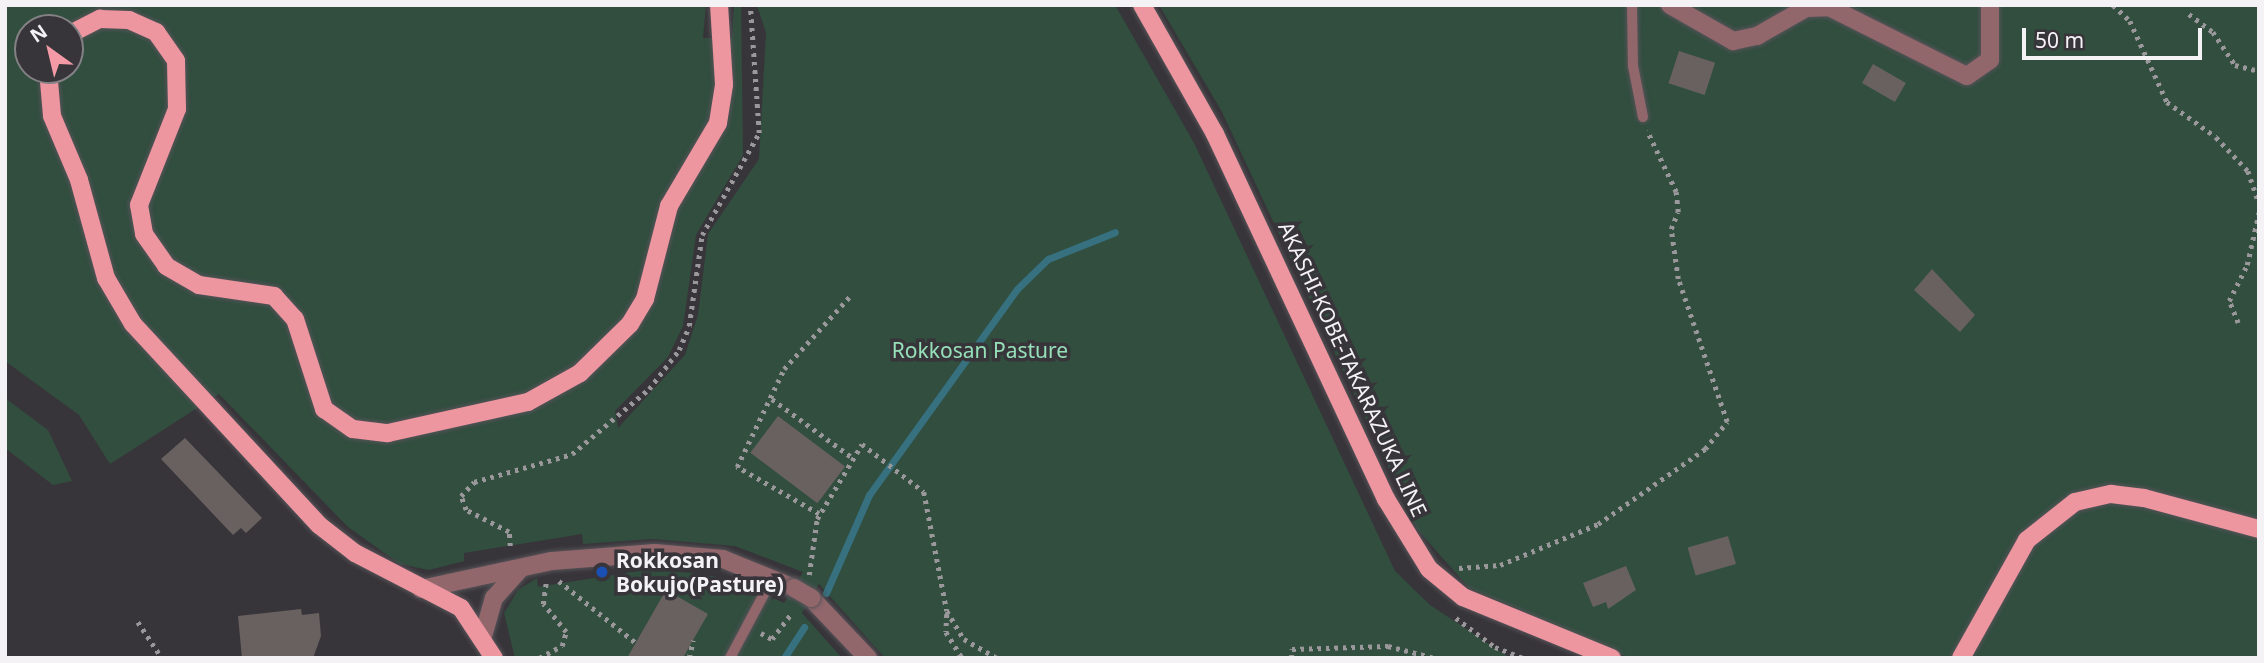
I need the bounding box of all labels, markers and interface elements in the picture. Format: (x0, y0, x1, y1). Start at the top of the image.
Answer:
north arrow (14, 14, 84, 84)
scale bar (2026, 14, 2206, 58)
text: N (25, 18, 52, 48)
text: 50 m (2035, 26, 2084, 54)
street label: AKASHI-KOBE-TAKARAZUKA LINE (1273, 218, 1433, 520)
park label: Rokkosan Pasture (892, 337, 1068, 363)
place label: Rokkosan Bokujo(Pasture) (616, 547, 784, 597)
marker: Rokkosan Bokujo(Pasture) (594, 564, 610, 580)

